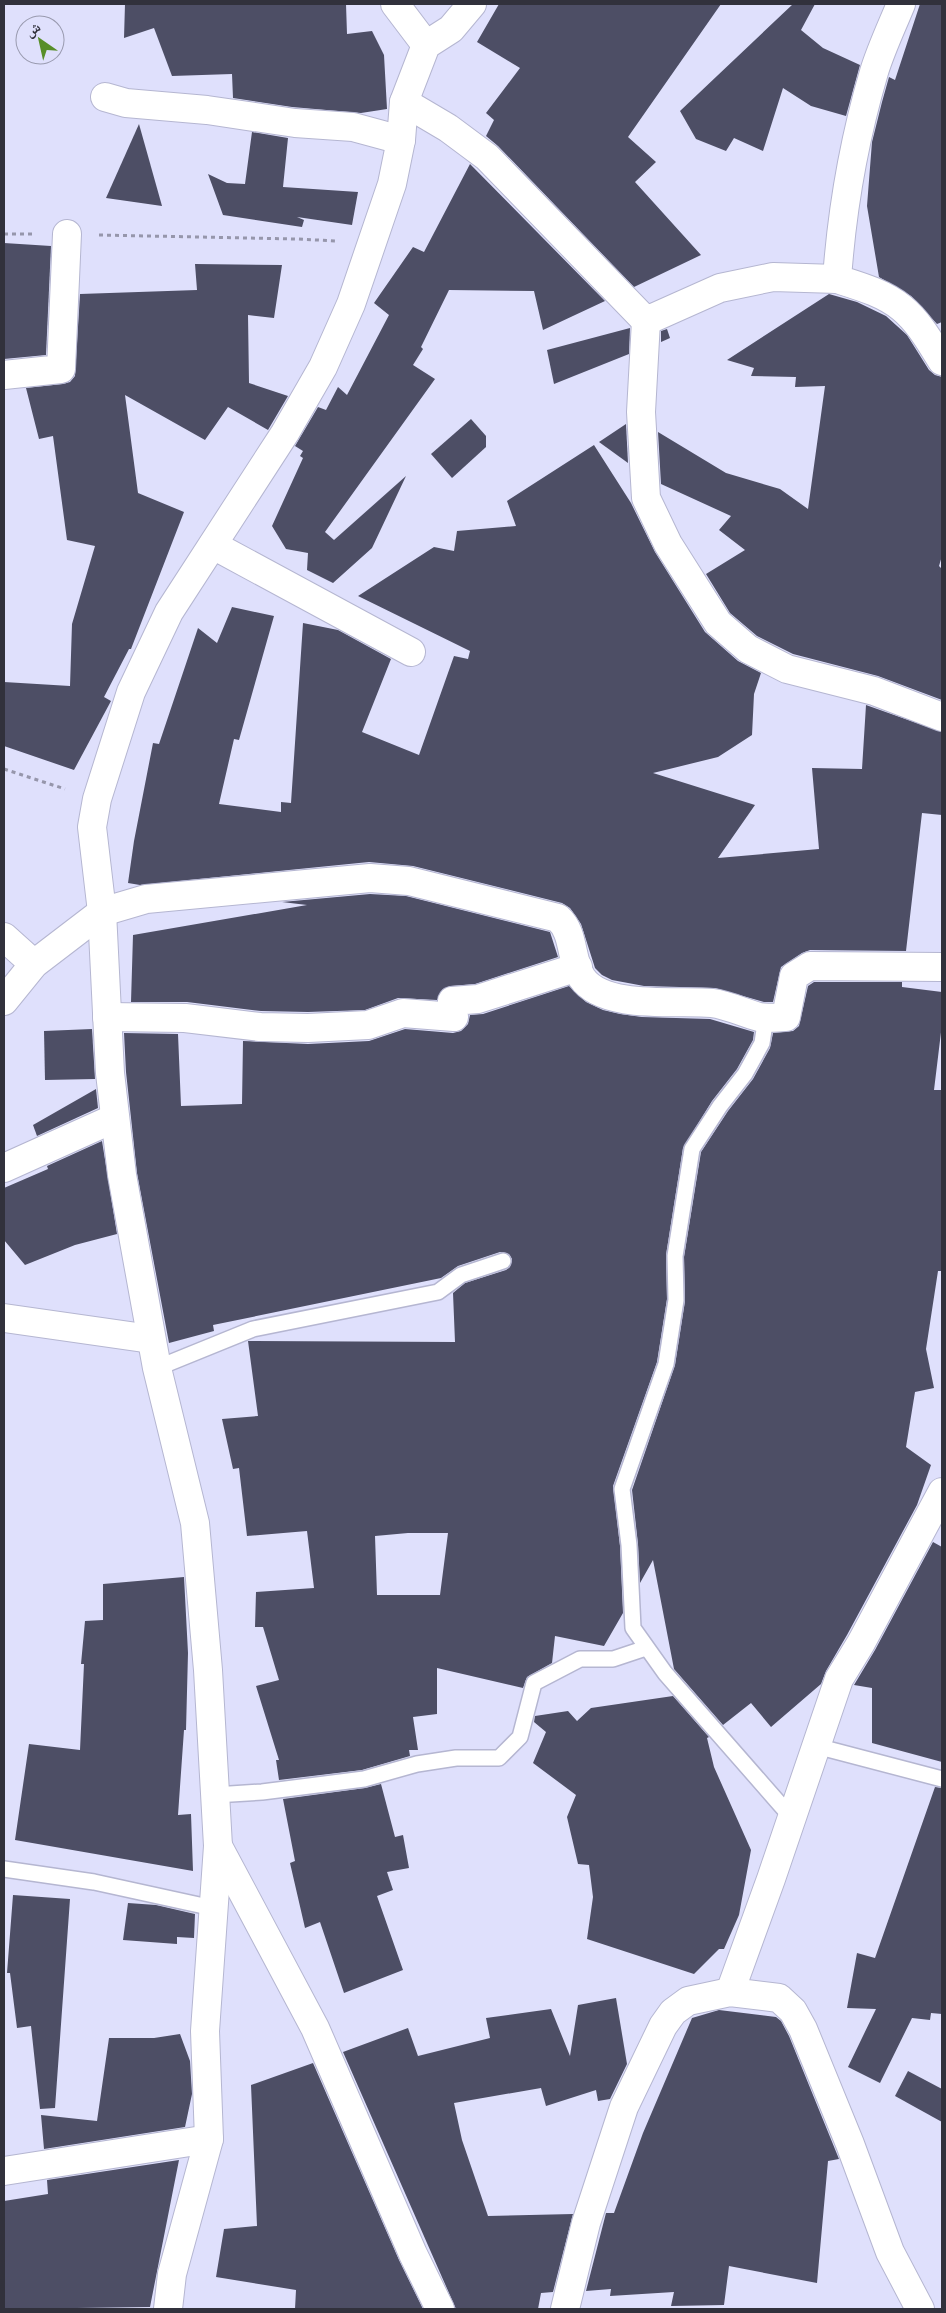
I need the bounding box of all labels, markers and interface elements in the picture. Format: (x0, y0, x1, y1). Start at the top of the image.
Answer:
north arrow (15, 15, 65, 65)
text: ش (21, 17, 47, 45)

